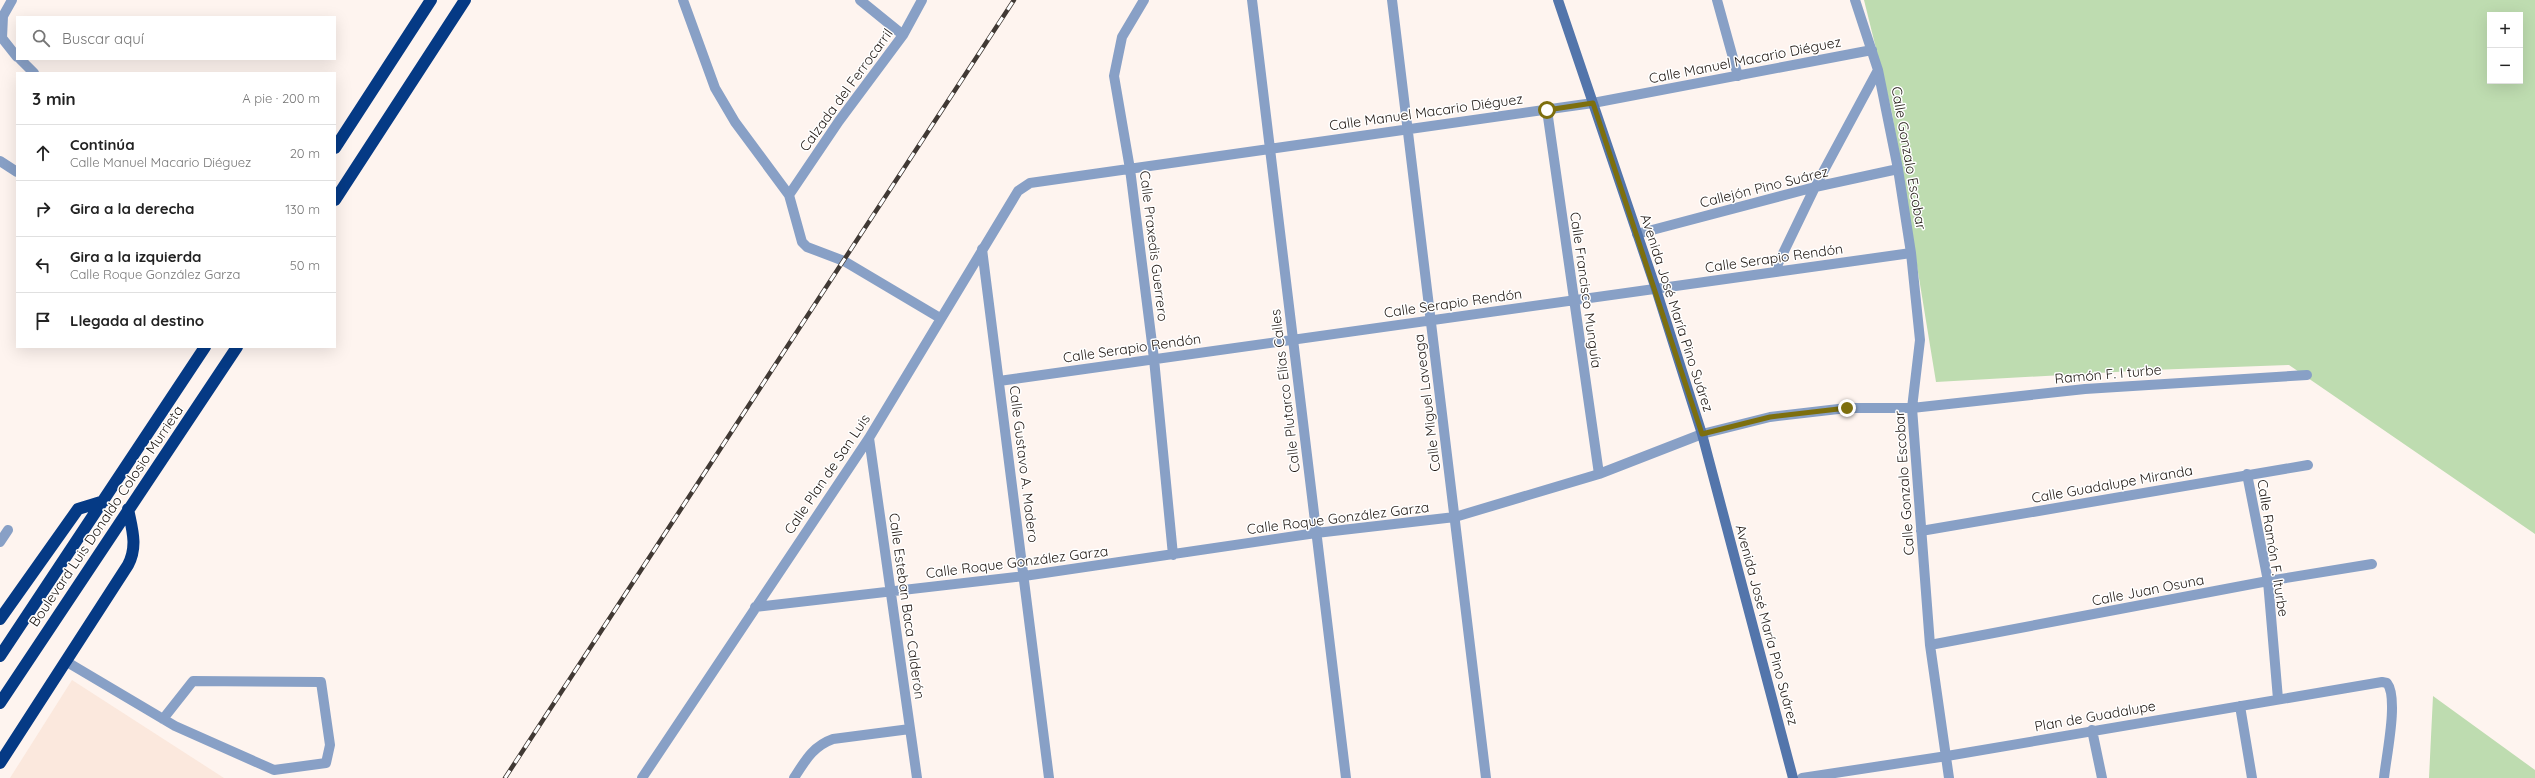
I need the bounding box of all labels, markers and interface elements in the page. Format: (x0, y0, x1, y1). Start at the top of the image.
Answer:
map controls (2487, 12, 2523, 84)
button: + (2487, 12, 2523, 48)
search box (16, 16, 336, 60)
street label: Calzada del Ferrocarril (795, 25, 897, 155)
icon: search (30, 27, 52, 49)
text: Buscar aquí (62, 29, 144, 48)
street label: Calle Manuel Macario Diéguez (1647, 32, 1843, 87)
button: − (2487, 48, 2523, 84)
street label: Calle Gonzalo Escobar (1888, 85, 1931, 232)
text: 3 min (32, 88, 76, 109)
street label: Calle Manuel Macario Diéguez (1328, 89, 1524, 135)
text: A pie · 200 m (242, 90, 320, 106)
route start (1538, 101, 1556, 119)
text: Continúa (70, 135, 135, 154)
icon: ahead (32, 142, 54, 164)
text: 20 m (290, 145, 320, 161)
text: Calle Manuel Macario Diéguez (70, 154, 251, 170)
street label: Callejón Pino Suárez (1698, 162, 1830, 212)
street label: Calle Praxedis Guerrero (1136, 170, 1172, 322)
icon: right (32, 198, 54, 220)
text: Gira a la derecha (70, 199, 195, 218)
text: 130 m (285, 201, 320, 217)
street label: Calle Francisco Munguía (1566, 211, 1606, 369)
street label: Avenida José María Pino Suárez (1636, 212, 1718, 415)
street label: Calle Serapio Rendón (1704, 239, 1844, 277)
text: Gira a la izquierda (70, 247, 202, 266)
icon: left (32, 254, 54, 276)
text: 50 m (290, 257, 320, 273)
text: Calle Roque González Garza (70, 266, 240, 282)
street label: Calle Serapio Rendón (1383, 284, 1523, 322)
street label: Calle Plutarco Elías Calles (1266, 308, 1304, 474)
icon: arrive (32, 310, 54, 332)
text: Llegada al destino (70, 311, 204, 330)
street label: Calle Serapio Rendón (1062, 329, 1202, 367)
street label: Calle Miguel Laveaga (1410, 333, 1444, 473)
street label: Ramón F. I turbe (2054, 360, 2162, 388)
street label: Calle Gustavo A. Madero (1005, 384, 1043, 544)
route end (1838, 399, 1856, 417)
street label: Boulevard Luis Donaldo Colosio Murrieta (25, 402, 187, 630)
street label: Calle Gonzalo Escobar (1890, 409, 1918, 556)
street label: Calle Plan de San Luis (780, 410, 874, 538)
street label: Calle Guadalupe Miranda (2030, 461, 2194, 507)
street label: Calle Ramón F. Iturbe (2253, 478, 2293, 618)
street label: Calle Roque González Garza (1246, 498, 1430, 538)
street label: Calle Esteban Baca Calderón (885, 512, 929, 700)
street label: Avenida José María Pino Suárez (1732, 523, 1803, 728)
street label: Calle Roque González Garza (925, 542, 1109, 582)
street label: Calle Juan Osuna (2090, 570, 2206, 610)
street label: Plan de Guadalupe (2033, 696, 2157, 736)

